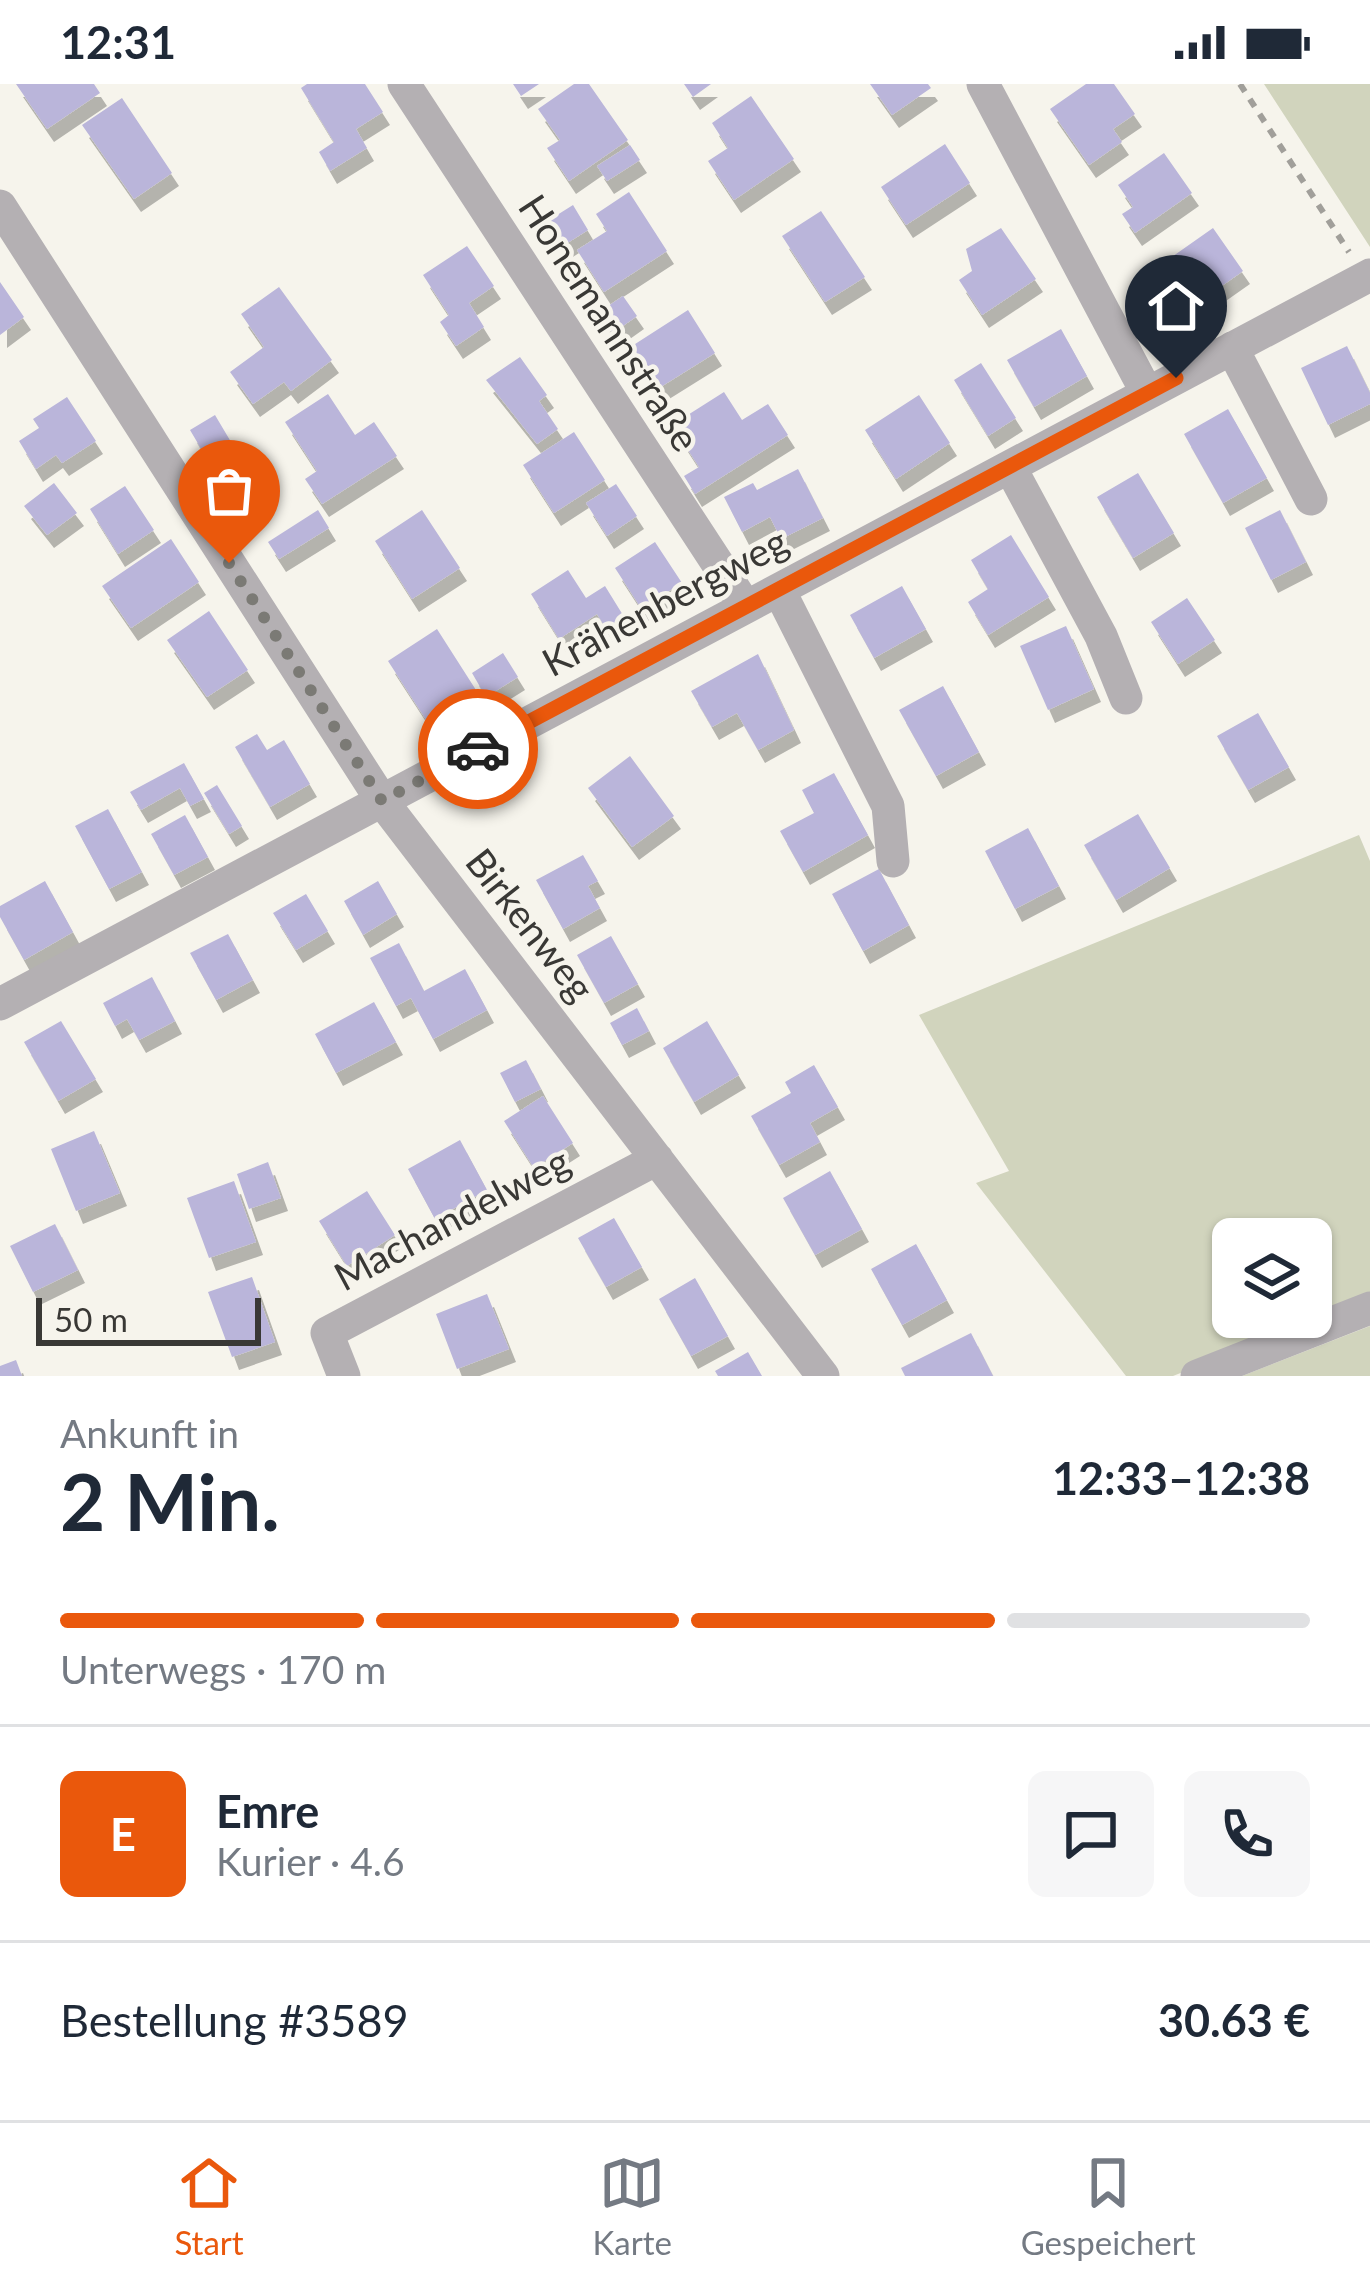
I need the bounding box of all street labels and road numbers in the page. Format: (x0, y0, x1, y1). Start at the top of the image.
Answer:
street label: Honemannstraße (510, 186, 710, 459)
street label: Krähenbergweg (534, 517, 795, 685)
street label: Birkenweg (457, 839, 604, 1010)
street label: Machandelweg (326, 1137, 577, 1299)

